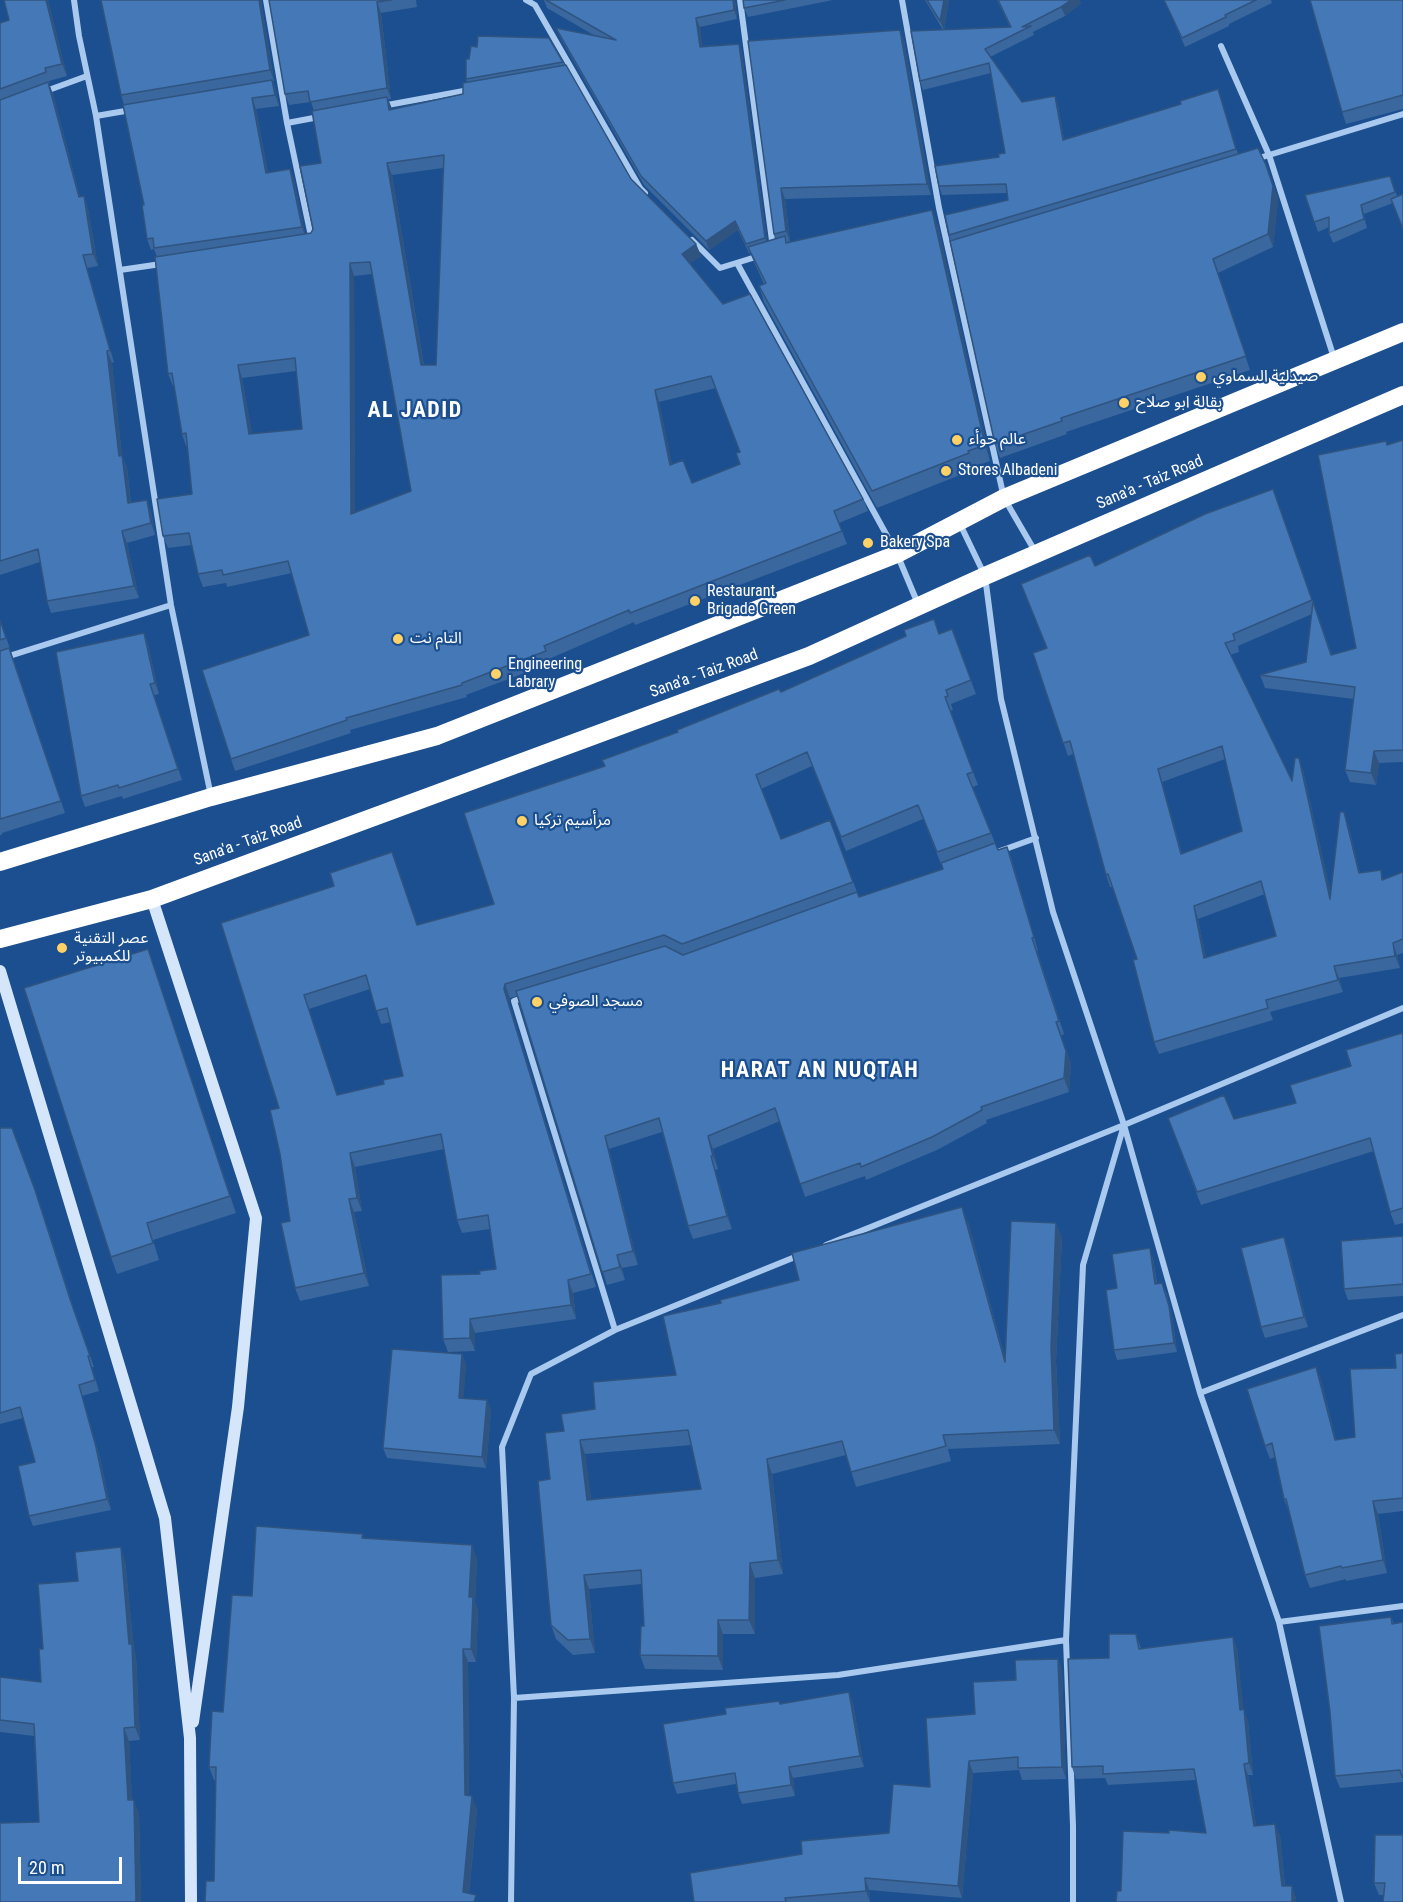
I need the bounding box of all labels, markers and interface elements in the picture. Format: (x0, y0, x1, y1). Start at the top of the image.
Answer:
place label: صيدلية السماوي (1213, 367, 1318, 387)
marker: صيدلية السماوي (1194, 370, 1208, 384)
place label: بقالة ابو صلاح (1136, 393, 1222, 413)
marker: بقالة ابو صلاح (1117, 396, 1131, 410)
district label: AL JADID (367, 398, 463, 424)
place label: عالم حوأء (969, 430, 1026, 450)
marker: عالم حوأء (950, 433, 964, 447)
street label: Sana'a - Taiz Road (1094, 452, 1206, 514)
place label: Stores Albadeni (958, 461, 1057, 481)
marker: Stores Albadeni (939, 464, 953, 478)
place label: Bakery Spa (880, 533, 950, 553)
marker: Bakery Spa (861, 536, 875, 550)
place label: Restaurant Brigade Green (707, 582, 796, 620)
marker: Restaurant Brigade Green (688, 594, 702, 608)
place label: التام نت (410, 629, 462, 649)
marker: التام نت (391, 632, 405, 646)
street label: Sana'a - Taiz Road (647, 646, 761, 702)
place label: Engineering Labrary (508, 655, 582, 693)
marker: Engineering Labrary (489, 667, 503, 681)
place label: مرأسيم تركيا (534, 811, 611, 831)
street label: Sana'a - Taiz Road (191, 814, 305, 870)
marker: مرأسيم تركيا (515, 814, 529, 828)
place label: عصر التقنية للكمبيوتر (74, 929, 148, 967)
marker: عصر التقنية للكمبيوتر (55, 941, 69, 955)
place label: مسجد الصوفي (549, 992, 643, 1012)
marker: مسجد الصوفي (530, 995, 544, 1009)
district label: HARAT AN NUQTAH (721, 1058, 919, 1084)
scale bar (21, 1845, 124, 1883)
text: 20 m (29, 1857, 64, 1878)

